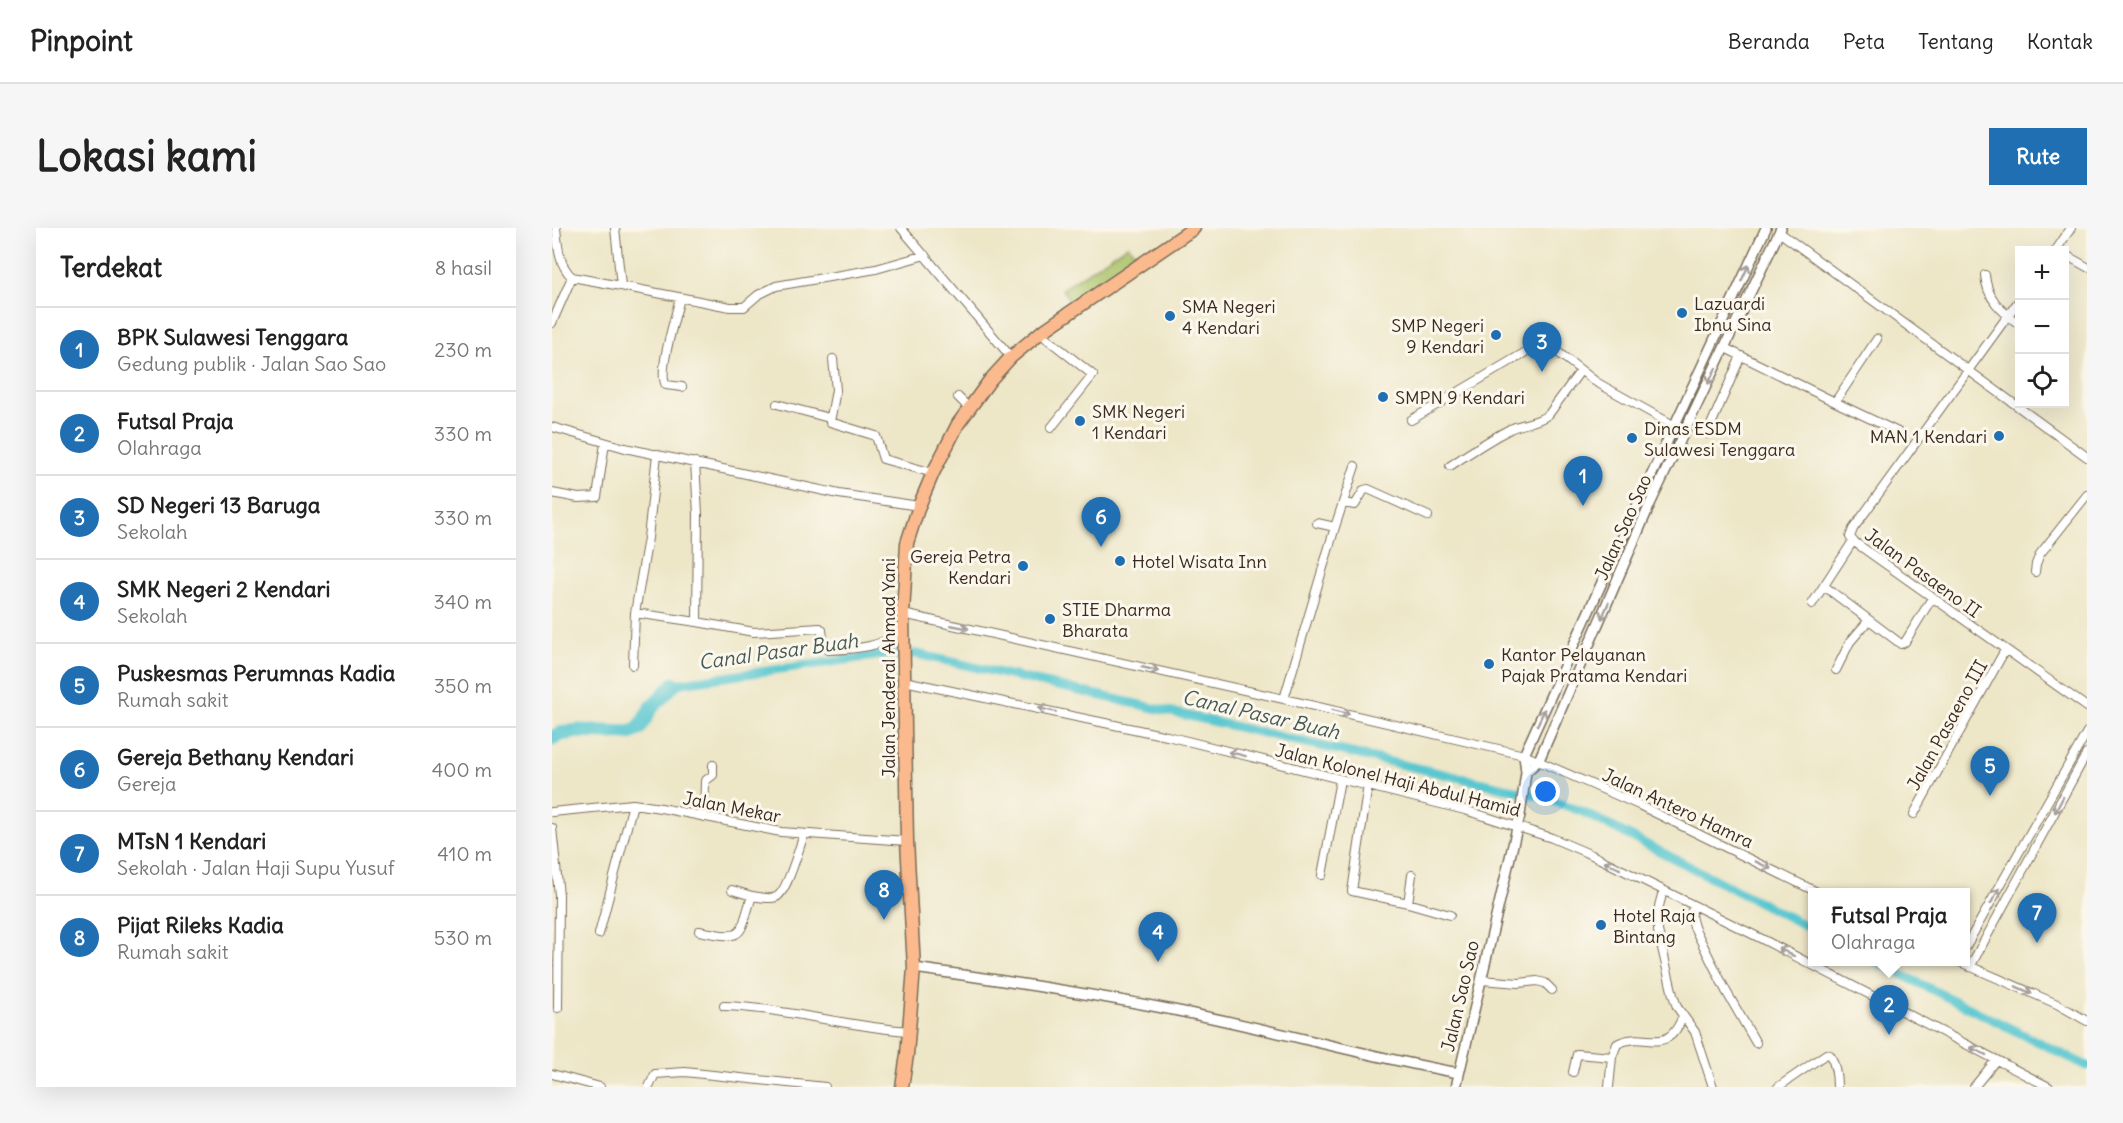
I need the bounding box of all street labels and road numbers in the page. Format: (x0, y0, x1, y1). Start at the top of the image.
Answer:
street label: Jalan Sao Sao (1589, 471, 1657, 583)
street label: Jalan Pasaeno II (1861, 523, 1986, 623)
street label: Jalan Jenderal Ahmad Yani (877, 558, 900, 778)
street label: Jalan Pasaeno III (1902, 656, 1992, 794)
street label: Jalan Kolonel Haji Abdul Hamid (1273, 738, 1523, 822)
street label: Jalan Antero Hamra (1599, 763, 1757, 853)
street label: Jalan Mekar (681, 786, 784, 828)
street label: Jalan Sao Sao (1436, 938, 1484, 1054)

